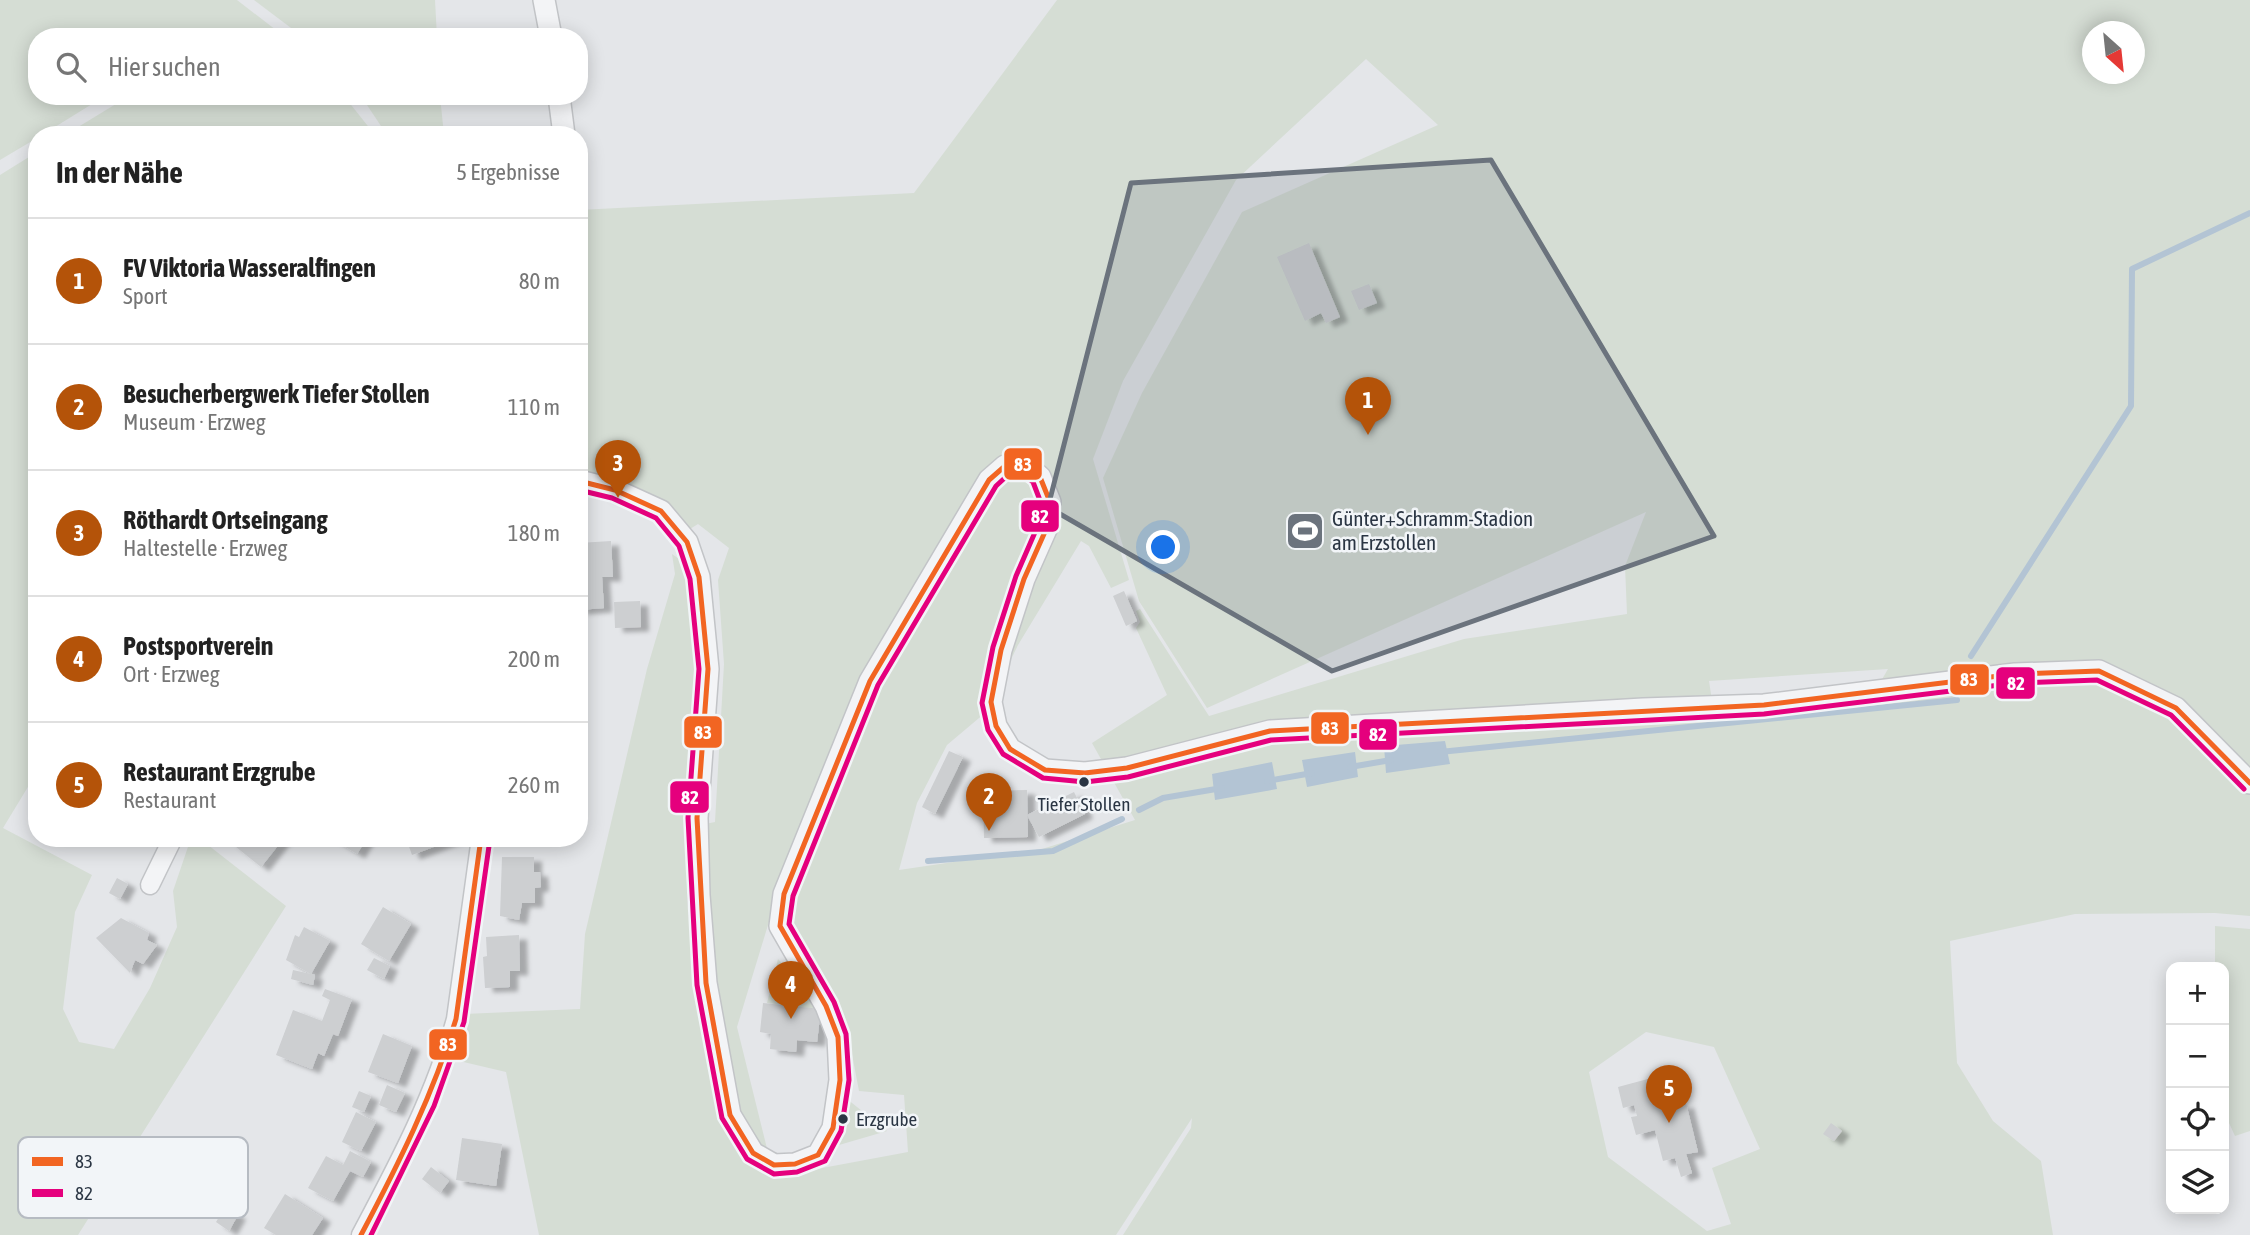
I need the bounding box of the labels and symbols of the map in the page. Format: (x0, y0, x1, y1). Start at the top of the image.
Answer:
north arrow (2082, 21, 2145, 84)
pin: 1 (1345, 377, 1391, 435)
pin: 3 (595, 440, 641, 498)
line badge: 83 (1003, 447, 1043, 481)
text: 83 (1014, 453, 1032, 475)
line badge: 82 (1020, 499, 1060, 533)
text: 82 (1031, 505, 1049, 527)
place label: Günter+Schramm-Stadion am Erzstollen (1332, 506, 1533, 554)
sports icon: Günter+Schramm-Stadion am Erzstollen (1284, 510, 1326, 552)
your location (1146, 530, 1180, 564)
line badge: 83 (1949, 663, 1990, 696)
line badge: 82 (1995, 666, 2036, 700)
text: 83 (1960, 668, 1978, 690)
text: 82 (2007, 672, 2025, 694)
line badge: 83 (1310, 711, 1350, 745)
line badge: 83 (683, 715, 723, 749)
text: 83 (1321, 717, 1339, 739)
line badge: 82 (1358, 718, 1398, 751)
text: 83 (694, 721, 712, 743)
text: 82 (1369, 723, 1387, 745)
pin: 2 (966, 773, 1012, 831)
marker: Tiefer Stollen (1077, 775, 1091, 789)
line badge: 82 (669, 780, 710, 814)
text: 82 (681, 786, 699, 808)
place label: Tiefer Stollen (1038, 793, 1130, 815)
pin: 4 (768, 961, 814, 1019)
line badge: 83 (428, 1028, 468, 1061)
text: 83 (439, 1033, 457, 1055)
pin: 5 (1646, 1065, 1692, 1123)
place label: Erzgrube (856, 1108, 917, 1130)
marker: Erzgrube (836, 1112, 850, 1126)
legend (18, 1137, 248, 1218)
text: 83 (75, 1150, 93, 1172)
text: 82 (75, 1182, 93, 1204)

